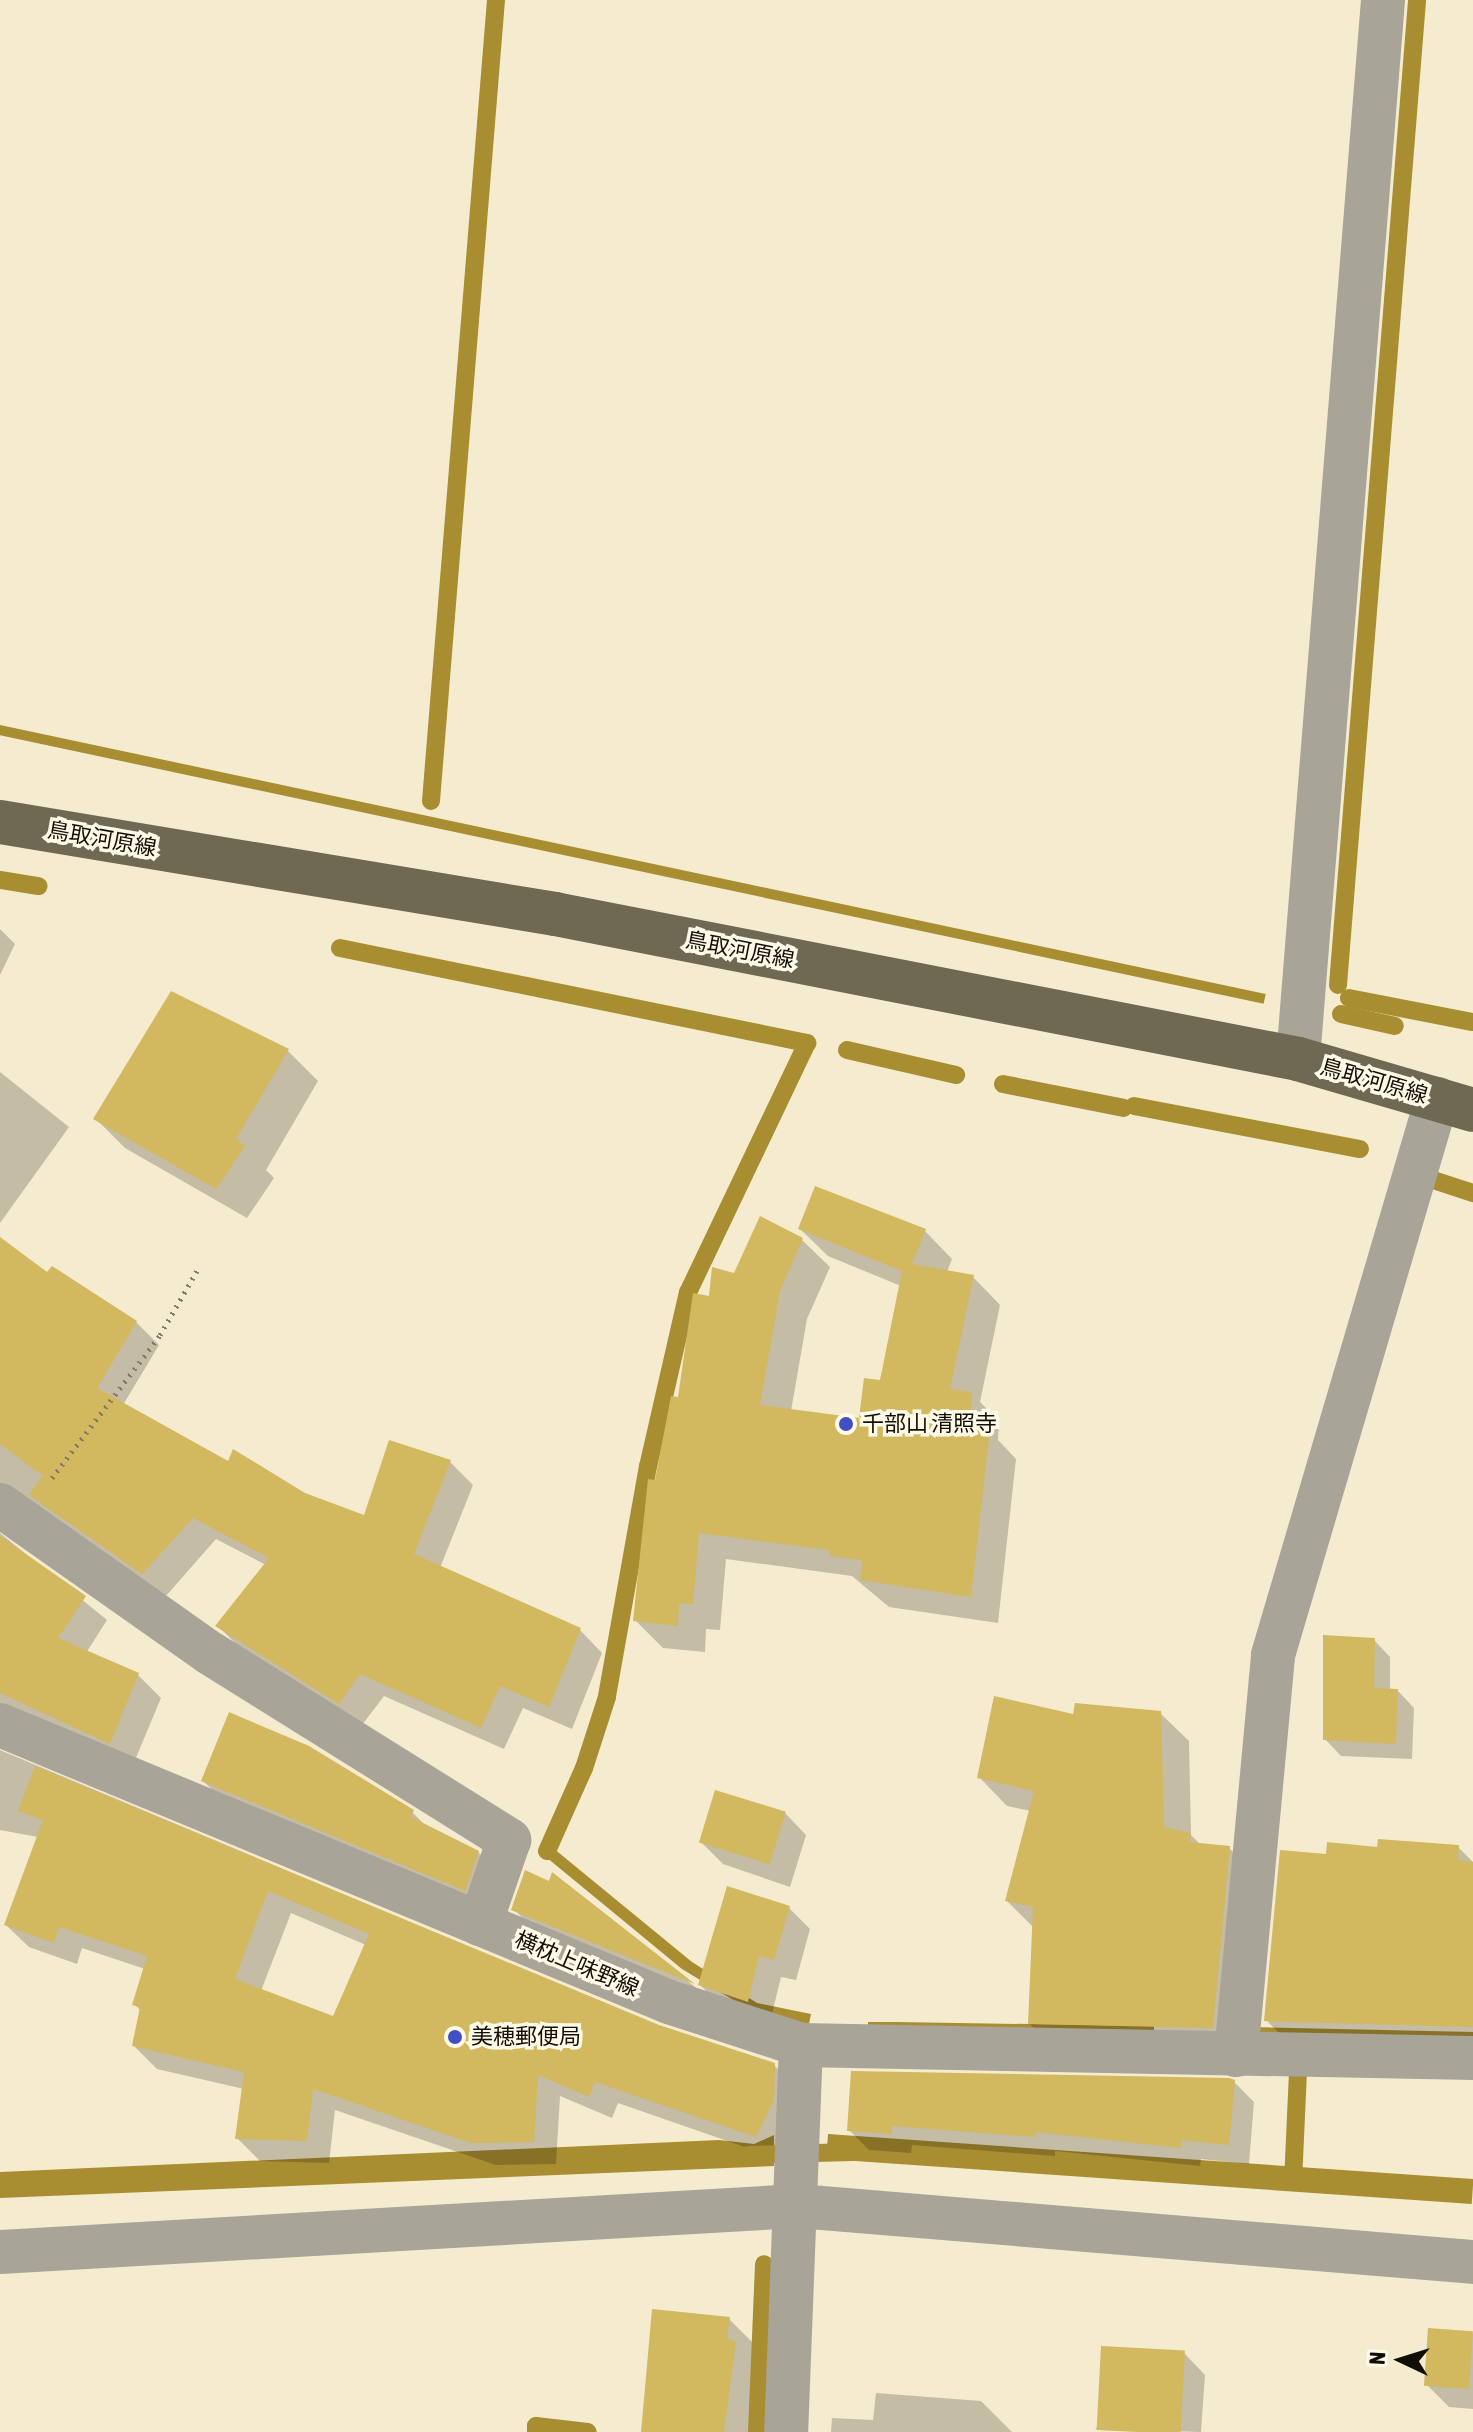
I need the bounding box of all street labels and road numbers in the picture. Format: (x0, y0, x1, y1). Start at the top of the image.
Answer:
street label: 鳥取河原線 (46, 816, 158, 862)
street label: 鳥取河原線 (683, 927, 797, 973)
street label: 鳥取河原線 (1317, 1053, 1431, 1109)
street label: 横枕上味野線 (511, 1926, 643, 2002)

